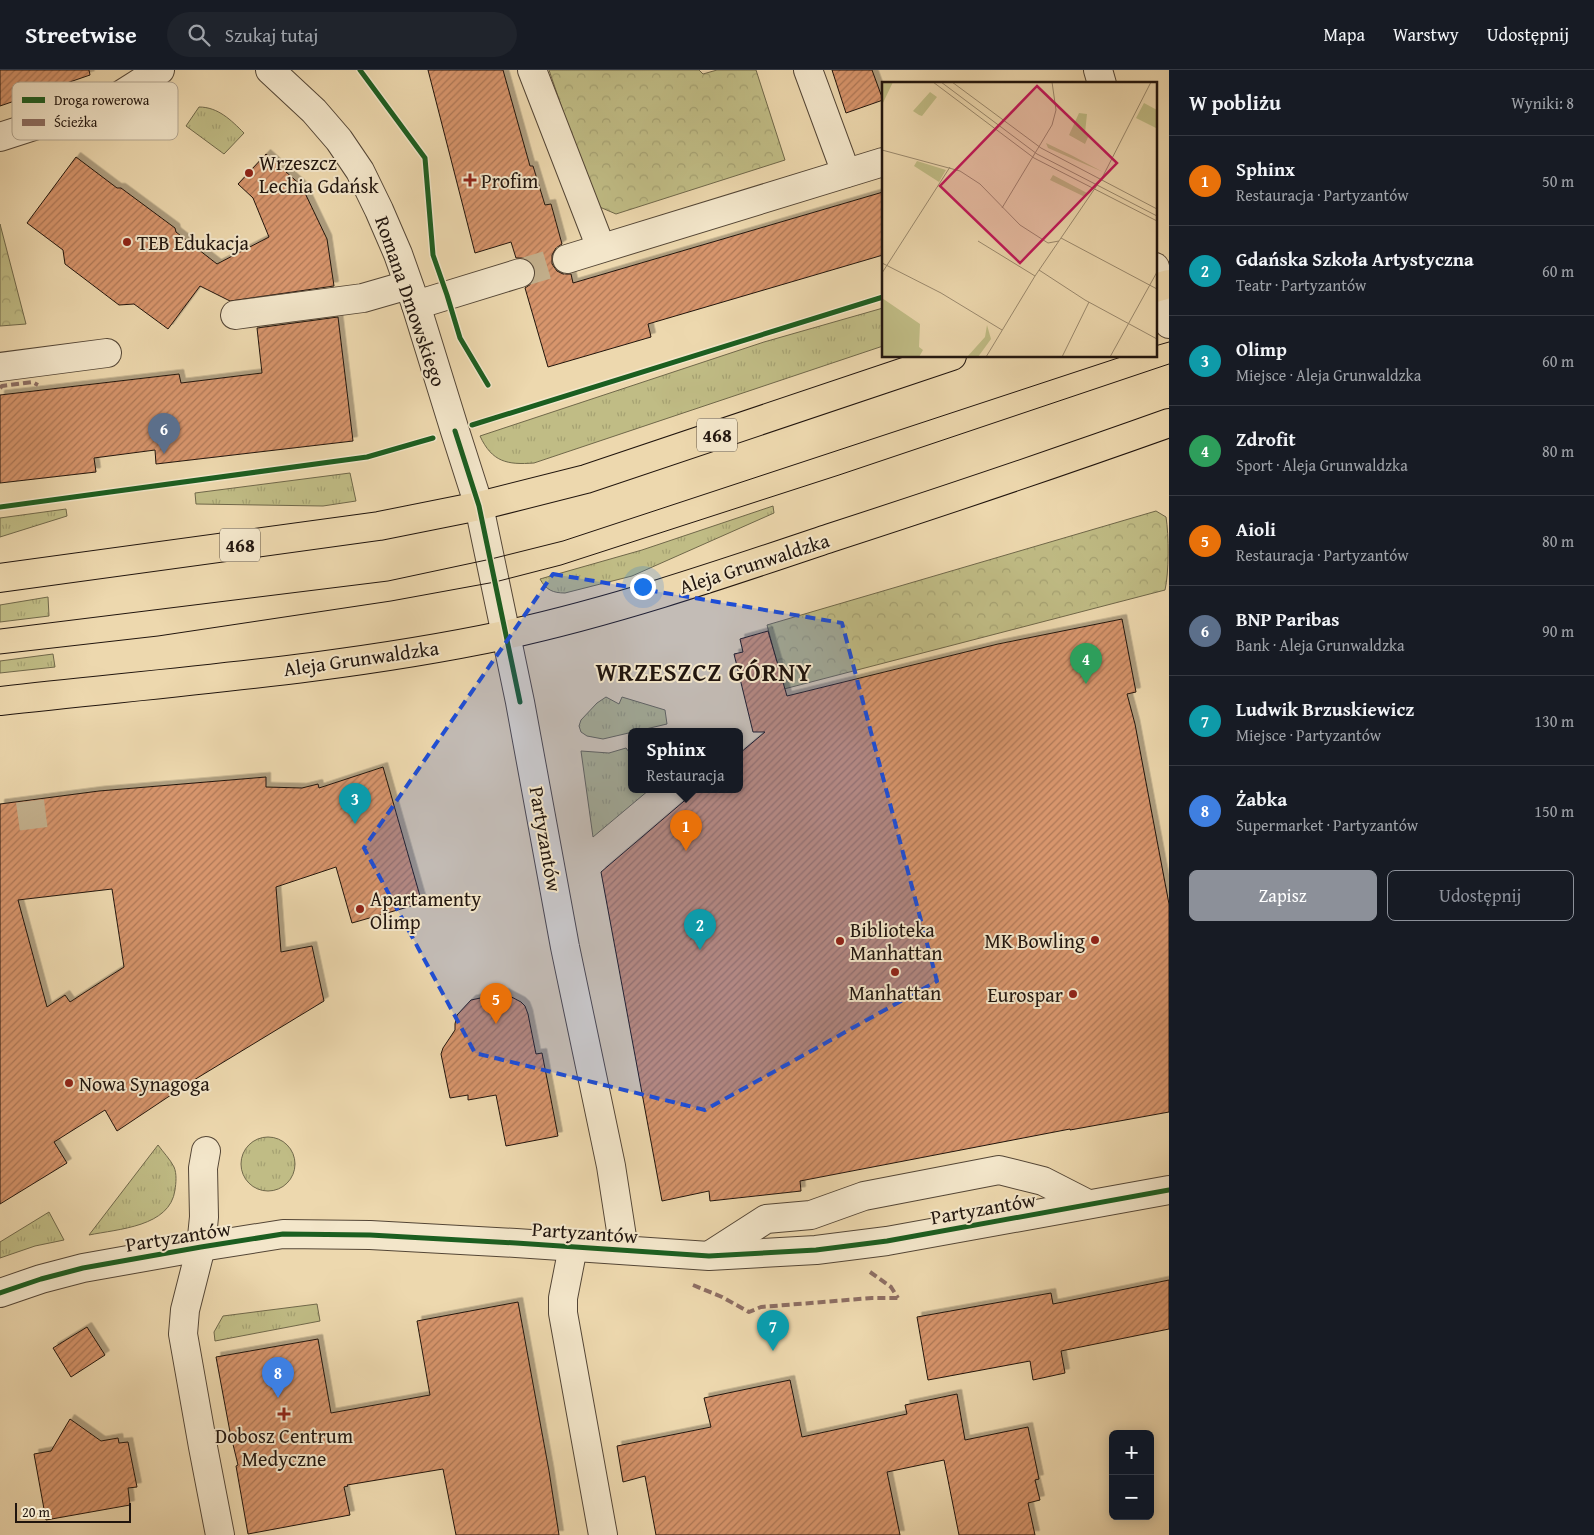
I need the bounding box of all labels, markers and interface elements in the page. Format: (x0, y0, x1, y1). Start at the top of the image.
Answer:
search box (167, 12, 517, 57)
text: Streetwise (25, 17, 137, 52)
icon: search (185, 21, 213, 49)
text: Szukaj tutaj (225, 21, 318, 49)
text: Mapa (1323, 21, 1365, 48)
text: Warstwy (1393, 21, 1459, 48)
text: Udostępnij (1487, 21, 1569, 48)
legend (12, 82, 178, 140)
inset map (882, 82, 1156, 358)
text: W pobliżu (1189, 87, 1281, 118)
text: Droga rowerowa (54, 90, 150, 110)
text: Wyniki: 8 (1511, 91, 1574, 115)
text: Ścieżka (54, 112, 98, 132)
place label: Wrzeszcz Lechia Gdańsk (259, 148, 379, 200)
text: Sphinx (1236, 155, 1295, 183)
place label: Profim (481, 166, 539, 195)
marker: Wrzeszcz Lechia Gdańsk (243, 167, 255, 179)
text: 1 (1201, 169, 1209, 193)
text: 50 m (1542, 169, 1574, 193)
marker: Profim (463, 173, 477, 187)
text: Restauracja · Partyzantów (1236, 183, 1409, 207)
street label: Romana Dmowskiego (368, 212, 454, 390)
place label: TEB Edukacja (137, 228, 250, 257)
marker: TEB Edukacja (121, 236, 133, 248)
text: Gdańska Szkoła Artystyczna (1236, 245, 1474, 273)
text: 2 (1201, 259, 1209, 283)
text: 60 m (1542, 259, 1574, 283)
text: Teatr · Partyzantów (1236, 273, 1366, 297)
text: Olimp (1236, 335, 1287, 363)
text: 3 (1201, 349, 1209, 373)
text: 60 m (1542, 349, 1574, 373)
text: Miejsce · Aleja Grunwaldzka (1236, 363, 1421, 387)
pin: 6 (148, 413, 180, 454)
road number: 468 (697, 418, 737, 452)
text: Zdrofit (1236, 425, 1296, 453)
text: 4 (1201, 439, 1209, 463)
text: 80 m (1542, 439, 1574, 463)
text: Sport · Aleja Grunwaldzka (1236, 453, 1408, 477)
text: Aioli (1236, 515, 1276, 543)
street label: Aleja Grunwaldzka (675, 525, 833, 601)
road number: 468 (220, 528, 260, 562)
text: 5 (1201, 529, 1209, 553)
text: 80 m (1542, 529, 1574, 553)
text: Restauracja · Partyzantów (1236, 543, 1409, 567)
your location (630, 574, 656, 600)
text: BNP Paribas (1236, 605, 1339, 633)
text: 6 (1201, 619, 1209, 643)
text: 90 m (1542, 619, 1574, 643)
street label: Aleja Grunwaldzka (282, 633, 441, 683)
text: Bank · Aleja Grunwaldzka (1236, 633, 1405, 657)
pin: 4 (1070, 643, 1102, 684)
district label: WRZESZCZ GÓRNY (596, 654, 812, 690)
text: Ludwik Brzuskiewicz (1236, 695, 1414, 723)
text: 7 (1201, 709, 1209, 733)
text: 130 m (1534, 709, 1574, 733)
text: Miejsce · Partyzantów (1236, 723, 1381, 747)
popup (628, 728, 743, 793)
text: Sphinx (647, 735, 706, 763)
text: Restauracja (647, 763, 724, 787)
pin: 3 (339, 783, 371, 824)
street label: Partyzantów (522, 784, 570, 895)
text: Żabka (1236, 785, 1287, 813)
text: 8 (1201, 799, 1209, 823)
text: 150 m (1534, 799, 1574, 823)
pin: 1 (670, 810, 702, 851)
text: Supermarket · Partyzantów (1236, 813, 1418, 837)
button: Zapisz (1189, 870, 1377, 921)
button: Udostępnij (1387, 870, 1574, 921)
place label: Apartamenty Olimp (370, 884, 481, 936)
marker: Apartamenty Olimp (354, 903, 366, 915)
pin: 2 (684, 909, 716, 950)
place label: Biblioteka Manhattan (850, 915, 943, 967)
place label: MK Bowling (985, 926, 1085, 955)
marker: MK Bowling (1089, 934, 1101, 946)
marker: Biblioteka Manhattan (834, 935, 846, 947)
marker: Manhattan (889, 966, 901, 978)
place label: Manhattan (849, 978, 941, 1007)
place label: Eurospar (987, 980, 1063, 1009)
pin: 5 (480, 983, 512, 1024)
marker: Eurospar (1067, 988, 1079, 1000)
place label: Nowa Synagoga (79, 1069, 210, 1098)
marker: Nowa Synagoga (63, 1077, 75, 1089)
street label: Partyzantów (928, 1184, 1039, 1232)
street label: Partyzantów (123, 1213, 234, 1259)
street label: Partyzantów (531, 1214, 640, 1250)
pin: 7 (757, 1310, 789, 1351)
pin: 8 (262, 1357, 294, 1398)
marker: Dobosz Centrum Medyczne (277, 1407, 291, 1421)
place label: Dobosz Centrum Medyczne (215, 1421, 354, 1473)
map controls (1109, 1430, 1154, 1520)
button: + (1109, 1430, 1154, 1475)
button: − (1109, 1475, 1154, 1520)
scale bar (15, 1500, 131, 1523)
text: 20 m (22, 1502, 50, 1522)

